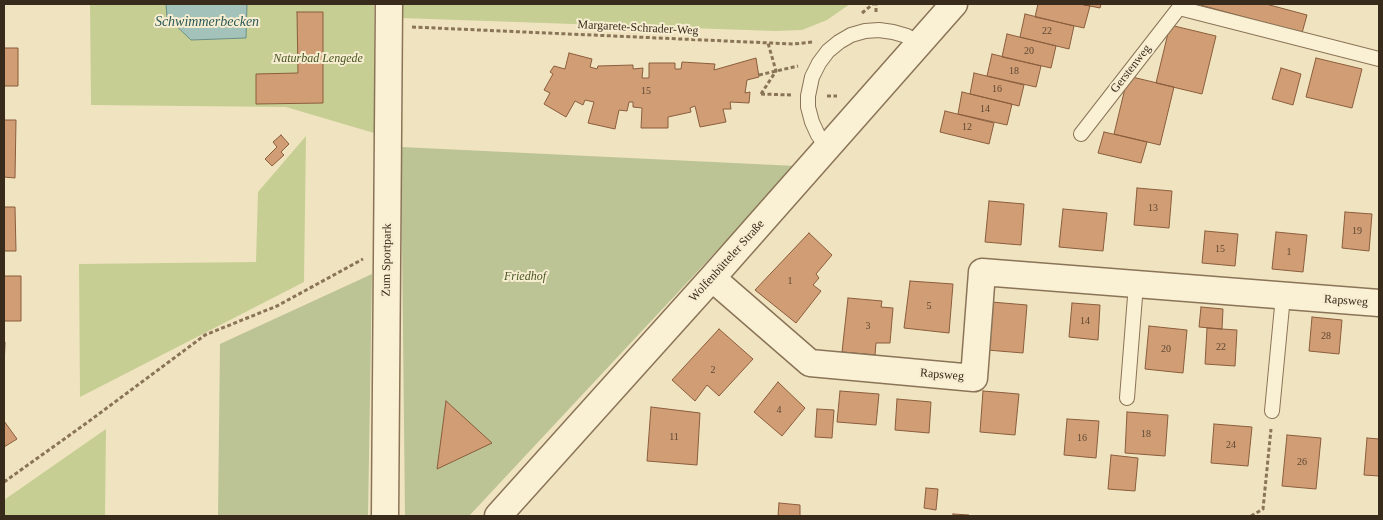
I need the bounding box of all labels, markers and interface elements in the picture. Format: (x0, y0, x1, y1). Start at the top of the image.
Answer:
water label: Schwimmerbecken (155, 14, 259, 30)
street label: Margarete-Schrader-Weg (577, 18, 699, 38)
house number: 22 (1042, 25, 1052, 37)
street label: Gerstenweg (1108, 42, 1154, 96)
house number: 20 (1024, 45, 1034, 57)
park label: Naturbad Lengede (273, 52, 363, 66)
house number: 18 (1009, 65, 1019, 77)
house number: 16 (992, 83, 1002, 95)
house number: 15 (641, 85, 651, 97)
house number: 14 (980, 103, 990, 115)
house number: 12 (962, 121, 972, 133)
house number: 13 (1148, 202, 1158, 214)
street label: Wolfenbütteler Straße (686, 217, 768, 305)
street label: Zum Sportpark (379, 223, 395, 297)
house number: 19 (1352, 225, 1362, 237)
house number: 15 (1215, 243, 1225, 255)
house number: 1 (1286, 246, 1292, 258)
park label: Friedhof (504, 270, 546, 284)
house number: 1 (788, 275, 792, 287)
street label: Rapsweg (1324, 292, 1368, 310)
house number: 5 (926, 300, 932, 312)
house number: 14 (1080, 315, 1090, 327)
house number: 3 (866, 320, 870, 332)
house number: 28 (1321, 330, 1331, 342)
house number: 22 (1216, 341, 1226, 353)
house number: 20 (1161, 343, 1171, 355)
house number: 2 (710, 364, 716, 376)
street label: Rapsweg (919, 366, 965, 384)
house number: 4 (776, 404, 782, 416)
house number: 18 (1141, 428, 1151, 440)
house number: 11 (669, 431, 679, 443)
house number: 16 (1077, 432, 1087, 444)
house number: 24 (1226, 439, 1236, 451)
house number: 26 (1297, 456, 1307, 468)

